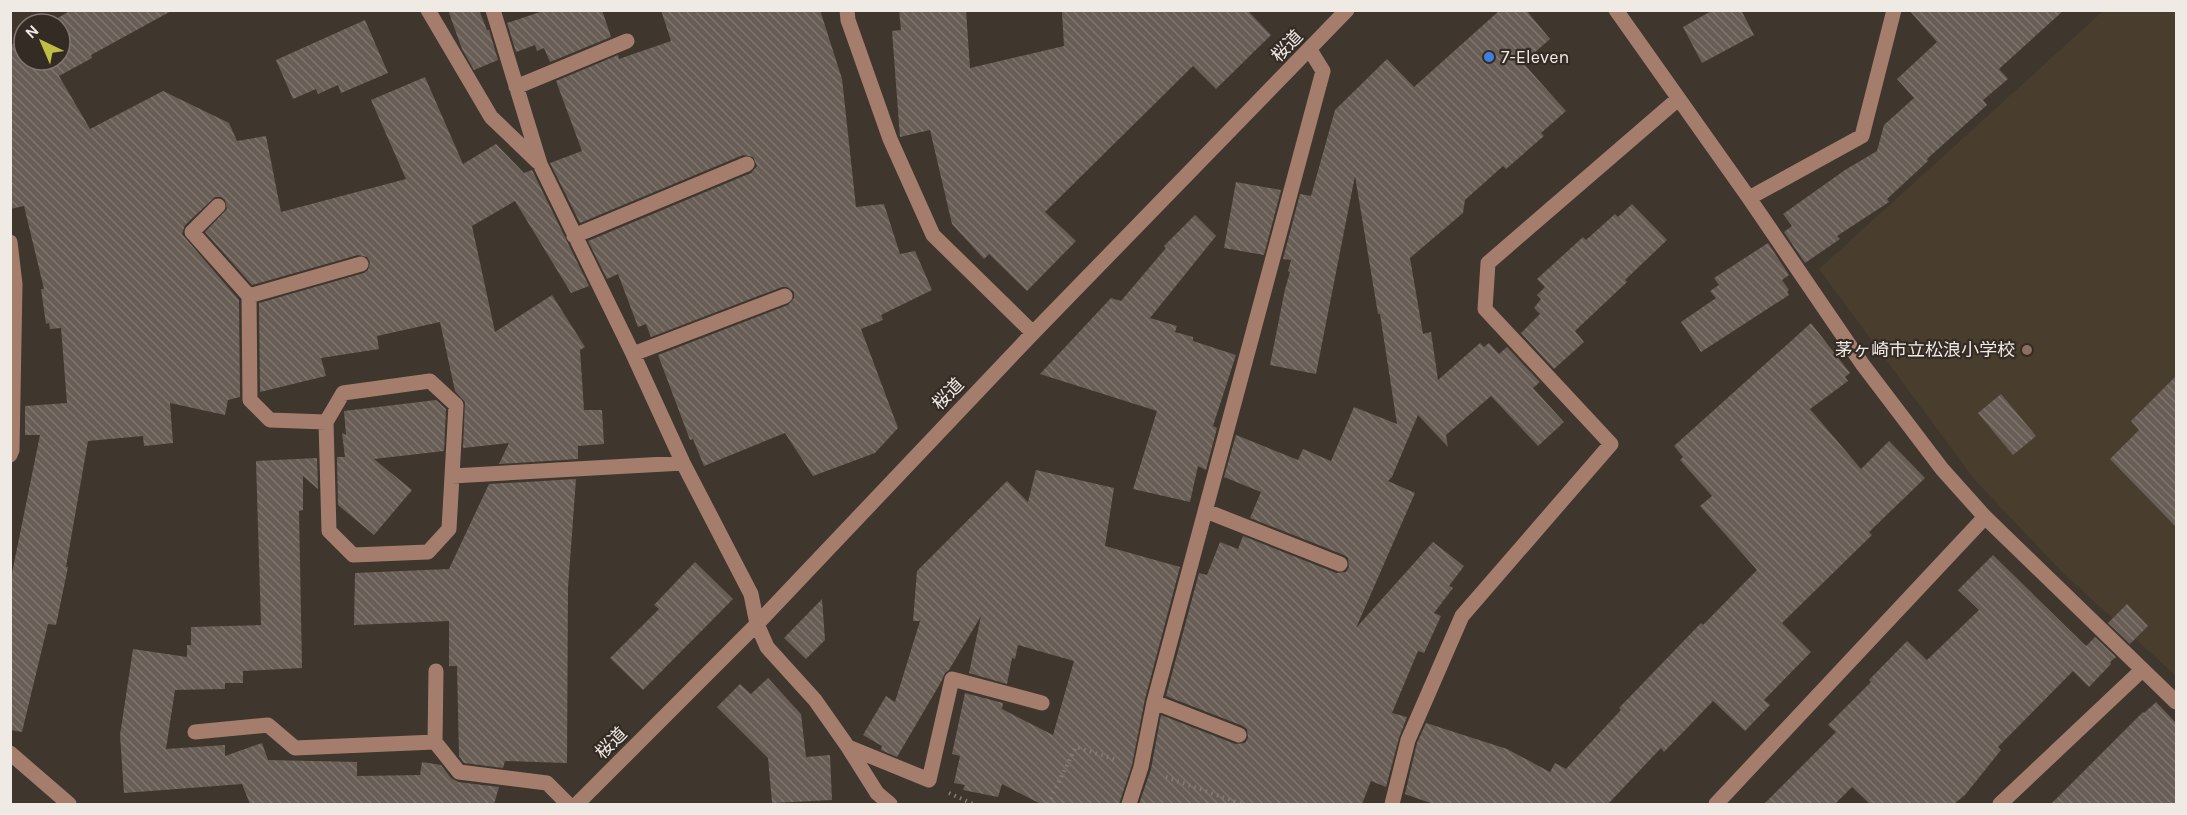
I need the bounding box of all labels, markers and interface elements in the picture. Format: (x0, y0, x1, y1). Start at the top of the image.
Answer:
north arrow (12, 12, 72, 72)
text: N (21, 21, 43, 42)
street label: 桜道 (1267, 25, 1307, 67)
place label: 7-Eleven (1501, 46, 1569, 68)
marker: 7-Eleven (1482, 50, 1496, 64)
place label: 茅ヶ崎市立松浪小学校 (1835, 339, 2015, 361)
marker: 茅ヶ崎市立松浪小学校 (2020, 343, 2034, 357)
street label: 桜道 (928, 373, 968, 415)
street label: 桜道 (590, 722, 632, 764)

